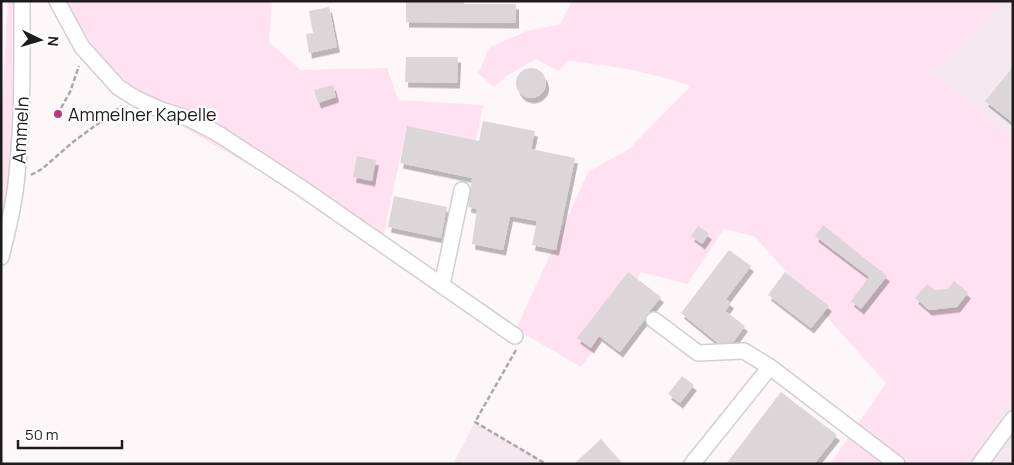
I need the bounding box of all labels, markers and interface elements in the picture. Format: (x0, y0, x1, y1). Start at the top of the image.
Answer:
north arrow (15, 15, 65, 65)
text: N (44, 35, 63, 47)
street label: Ammeln (6, 96, 34, 164)
place label: Ammelner Kapelle (68, 102, 217, 126)
marker: Ammelner Kapelle (52, 108, 64, 120)
scale bar (18, 418, 121, 450)
text: 50 m (25, 424, 59, 445)

